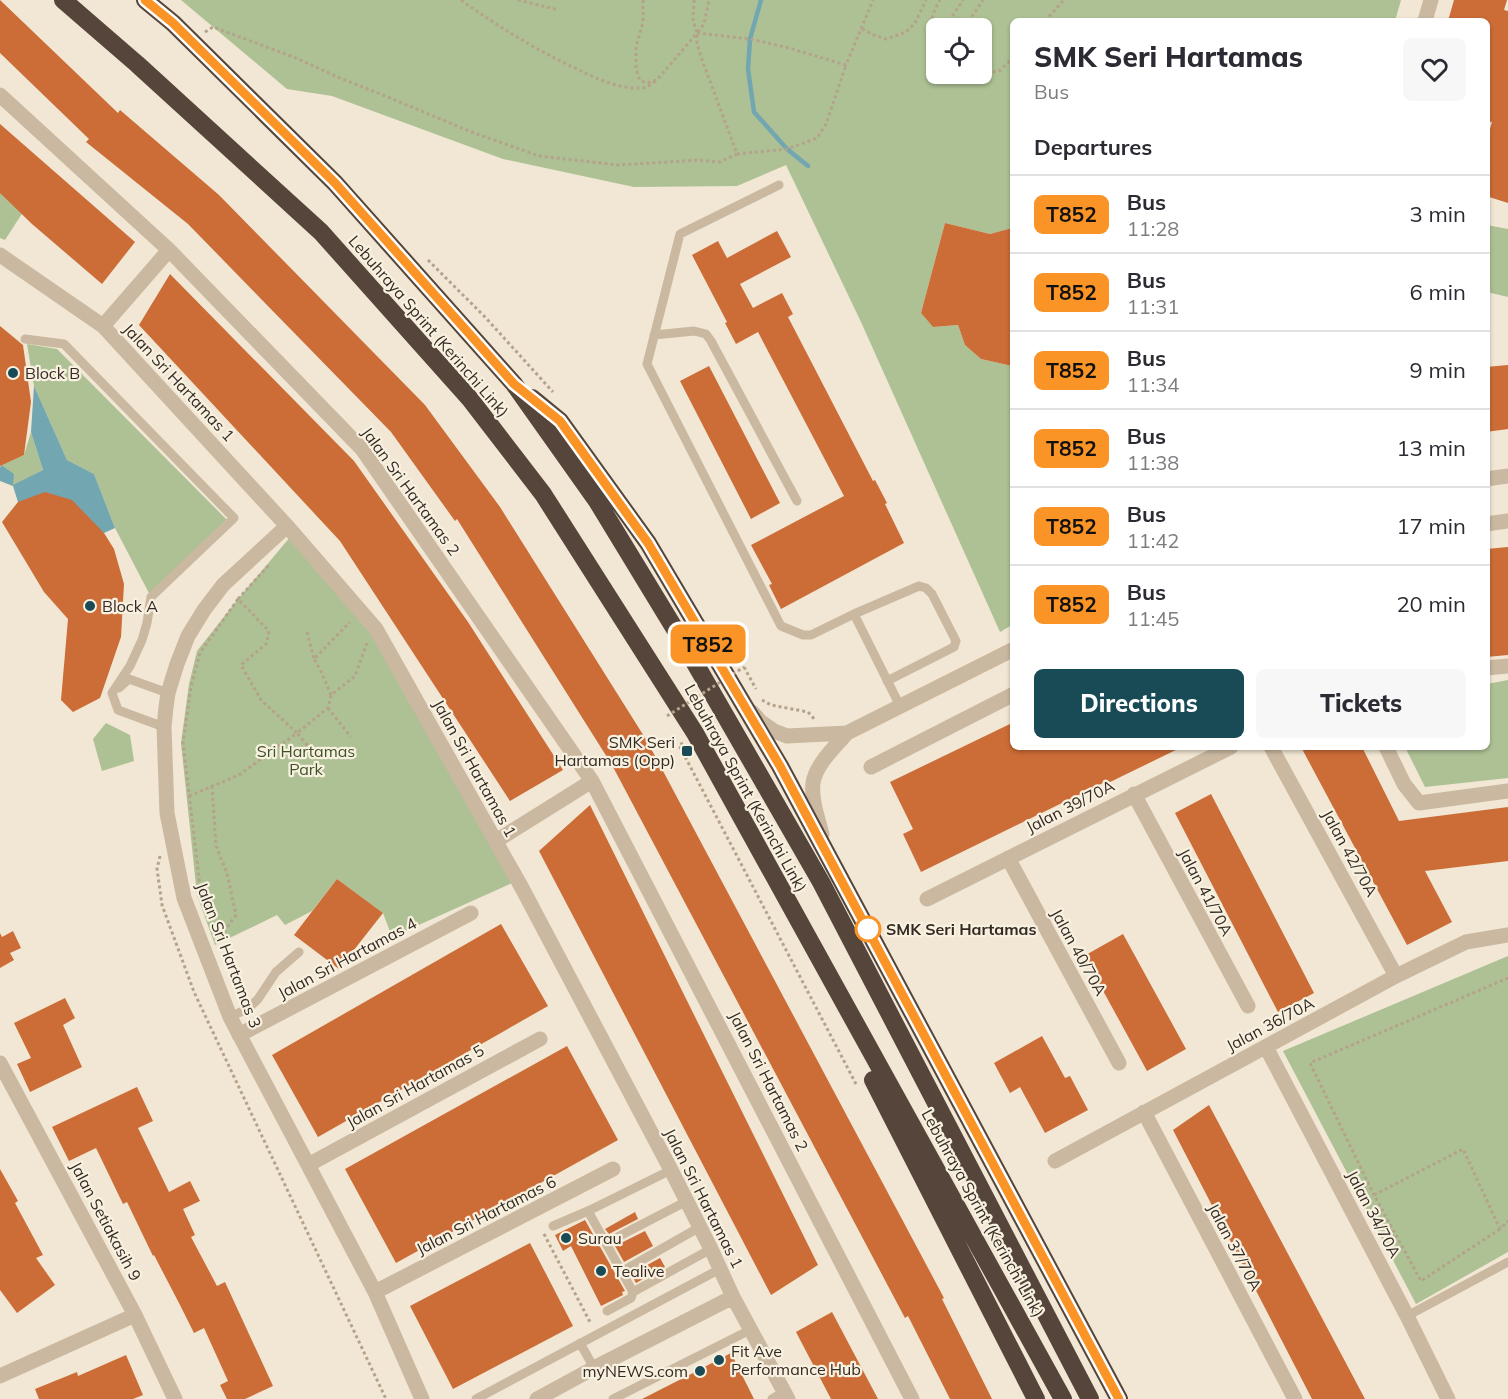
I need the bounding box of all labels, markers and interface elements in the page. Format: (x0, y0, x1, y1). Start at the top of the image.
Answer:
map controls (926, 18, 992, 84)
button: locate (926, 18, 992, 84)
button: heart (1403, 38, 1466, 101)
text: SMK Seri Hartamas (1034, 39, 1303, 74)
text: Bus (1034, 79, 1069, 104)
text: Departures (1034, 133, 1152, 161)
text: Bus (1127, 188, 1166, 216)
text: 3 min (1410, 200, 1466, 228)
text: T852 (1046, 201, 1097, 227)
text: 11:28 (1127, 216, 1179, 241)
street label: Lebuhraya Sprint (Kerinchi Link) (345, 231, 513, 421)
text: Bus (1127, 266, 1166, 294)
text: 6 min (1410, 278, 1466, 306)
text: T852 (1046, 279, 1097, 305)
text: 11:31 (1127, 294, 1179, 319)
street label: Jalan Sri Hartamas 1 (119, 319, 239, 445)
text: Bus (1127, 344, 1166, 372)
text: 9 min (1410, 356, 1466, 384)
text: T852 (1046, 357, 1097, 383)
place label: Block B (25, 363, 80, 383)
marker: Block B (6, 366, 20, 380)
text: 11:34 (1127, 372, 1179, 397)
text: Bus (1127, 422, 1166, 450)
street label: Jalan Sri Hartamas 2 (358, 423, 464, 559)
text: 13 min (1396, 434, 1466, 462)
text: T852 (1046, 435, 1097, 461)
text: 11:38 (1127, 450, 1179, 475)
text: Bus (1127, 500, 1166, 528)
text: 17 min (1396, 512, 1466, 540)
text: T852 (1046, 513, 1097, 539)
text: 11:42 (1127, 528, 1179, 553)
text: Bus (1127, 578, 1166, 606)
text: 20 min (1396, 590, 1466, 618)
text: T852 (1046, 591, 1097, 617)
place label: Block A (102, 596, 158, 616)
marker: Block A (83, 599, 97, 613)
text: 11:45 (1127, 606, 1179, 631)
line badge: T852 (666, 624, 750, 664)
text: T852 (683, 631, 733, 657)
button: Directions (1034, 669, 1244, 738)
button: Tickets (1256, 669, 1466, 738)
street label: Lebuhraya Sprint (Kerinchi Link) (680, 681, 812, 895)
street label: Jalan Sri Hartamas 1 (429, 696, 521, 840)
place label: SMK Seri Hartamas (Opp) (555, 732, 675, 770)
park label: Sri Hartamas Park (257, 741, 355, 779)
marker: SMK Seri Hartamas (Opp) (680, 744, 694, 758)
street label: Jalan 39/70A (1022, 775, 1118, 837)
street label: Jalan 42/70A (1318, 806, 1382, 900)
street label: Jalan 41/70A (1175, 845, 1238, 940)
street label: Jalan Sri Hartamas 3 (192, 879, 266, 1031)
street label: Jalan 40/70A (1047, 905, 1111, 999)
street label: Jalan Sri Hartamas 4 (274, 913, 420, 1003)
marker: SMK Seri Hartamas (855, 916, 881, 942)
place label: SMK Seri Hartamas (886, 919, 1037, 939)
street label: Jalan 36/70A (1223, 992, 1318, 1055)
street label: Jalan Sri Hartamas 2 (725, 1008, 813, 1154)
street label: Jalan Sri Hartamas 5 (343, 1040, 487, 1132)
street label: Lebuhraya Sprint (Kerinchi Link) (917, 1106, 1049, 1320)
street label: Jalan Sri Hartamas 1 (660, 1125, 748, 1271)
street label: Jalan Setiakasih 9 (66, 1158, 146, 1284)
street label: Jalan 34/70A (1343, 1167, 1406, 1262)
street label: Jalan Sri Hartamas 6 (413, 1171, 559, 1259)
street label: Jalan 37/70A (1204, 1200, 1267, 1295)
place label: Surau (578, 1228, 622, 1248)
marker: Surau (559, 1231, 573, 1245)
place label: Tealive (613, 1261, 664, 1281)
marker: Tealive (594, 1264, 608, 1278)
place label: Fit Ave Performance Hub (731, 1341, 861, 1379)
marker: Fit Ave Performance Hub (712, 1353, 726, 1367)
place label: myNEWS.com (583, 1361, 688, 1381)
marker: myNEWS.com (693, 1364, 707, 1378)

